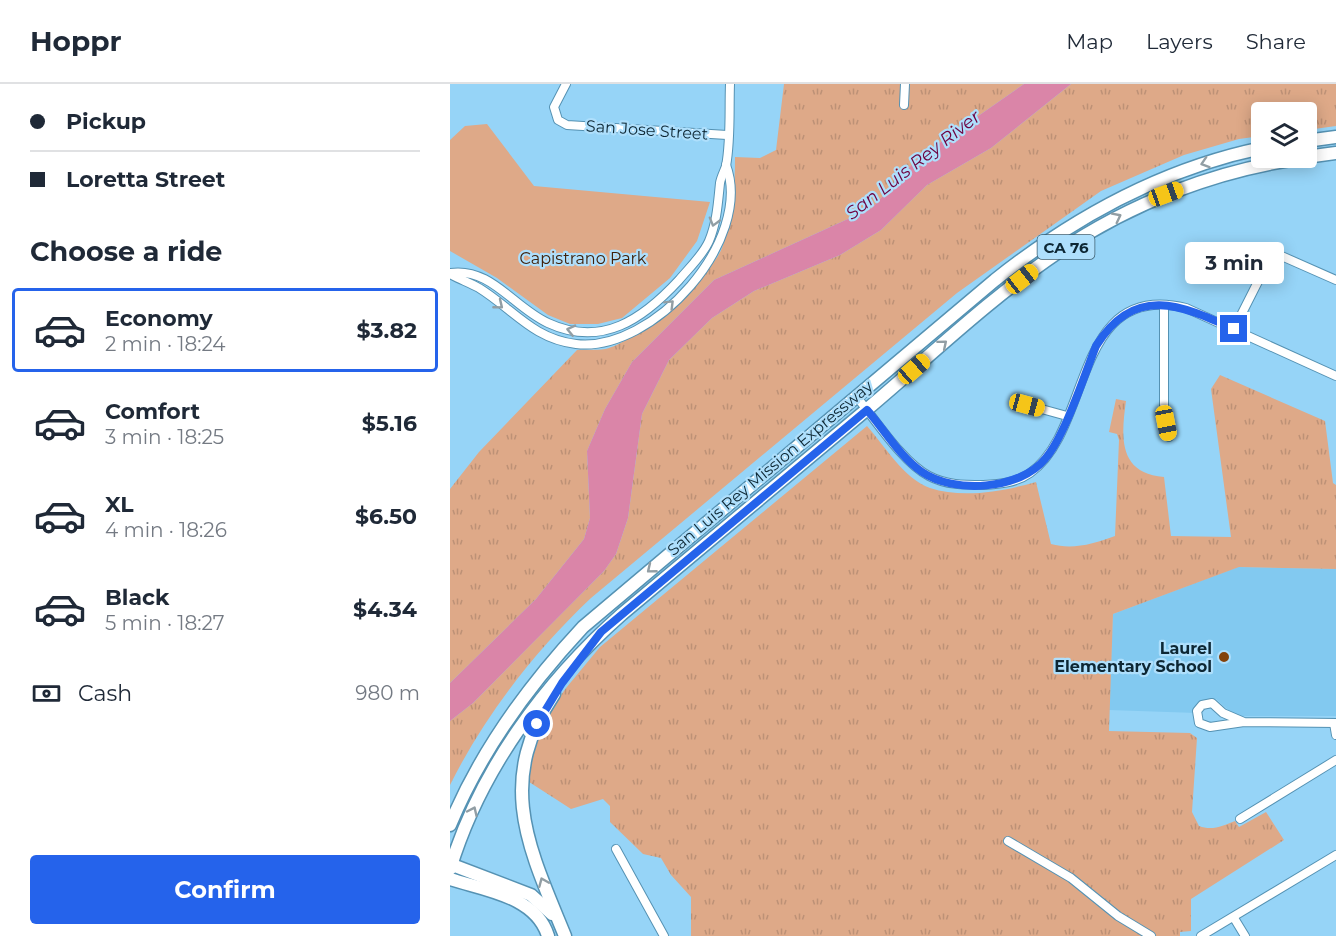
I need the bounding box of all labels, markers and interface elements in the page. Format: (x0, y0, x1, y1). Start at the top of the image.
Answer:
text: Hoppr (30, 24, 122, 58)
text: Map (1066, 29, 1113, 54)
text: Layers (1146, 29, 1213, 54)
text: Share (1246, 29, 1306, 54)
map controls (1251, 102, 1317, 168)
button: layers (1251, 102, 1317, 168)
water label: San Luis Rey River (841, 105, 985, 224)
text: Pickup (66, 108, 146, 135)
street label: San Jose Street (585, 116, 709, 144)
one-way arrow (1200, 156, 1211, 168)
text: Loretta Street (66, 166, 225, 193)
car (1146, 179, 1186, 209)
one-way arrow (1111, 213, 1122, 225)
one-way arrow (709, 216, 721, 227)
text: Choose a ride (30, 235, 222, 268)
road number: CA 76 (1038, 235, 1094, 259)
callout: 3 min (1184, 242, 1284, 284)
park label: Capistrano Park (520, 249, 647, 268)
text: 3 min (1205, 251, 1264, 275)
car (1002, 261, 1042, 297)
one-way arrow (492, 297, 503, 308)
one-way arrow (664, 300, 674, 311)
icon: car (33, 303, 87, 357)
text: Economy (105, 305, 213, 332)
route end (1220, 315, 1247, 342)
text: $3.82 (357, 317, 417, 344)
one-way arrow (566, 324, 576, 337)
text: 2 min · 18:24 (105, 332, 226, 356)
one-way arrow (936, 340, 947, 351)
car (895, 350, 933, 388)
street label: San Luis Rey Mission Expressway (664, 376, 877, 559)
car (1007, 392, 1047, 418)
icon: car (33, 396, 87, 450)
text: Comfort (105, 398, 200, 425)
car (1154, 404, 1178, 442)
text: $5.16 (362, 410, 417, 437)
text: 3 min · 18:25 (105, 425, 224, 449)
icon: car (33, 489, 87, 543)
text: XL (105, 491, 134, 518)
text: $6.50 (355, 503, 417, 530)
text: 4 min · 18:26 (105, 518, 227, 542)
one-way arrow (646, 561, 657, 572)
icon: car (33, 582, 87, 636)
text: Black (105, 584, 169, 611)
text: $4.34 (353, 596, 417, 623)
text: 5 min · 18:27 (105, 611, 225, 635)
place label: Laurel Elementary School (1054, 639, 1212, 676)
marker: Laurel Elementary School (1217, 650, 1231, 664)
icon: cash (30, 677, 63, 710)
text: Cash (78, 680, 132, 707)
text: 980 m (355, 681, 420, 705)
route start (523, 710, 550, 737)
one-way arrow (466, 806, 478, 817)
button: Confirm (30, 855, 420, 924)
one-way arrow (538, 877, 550, 888)

